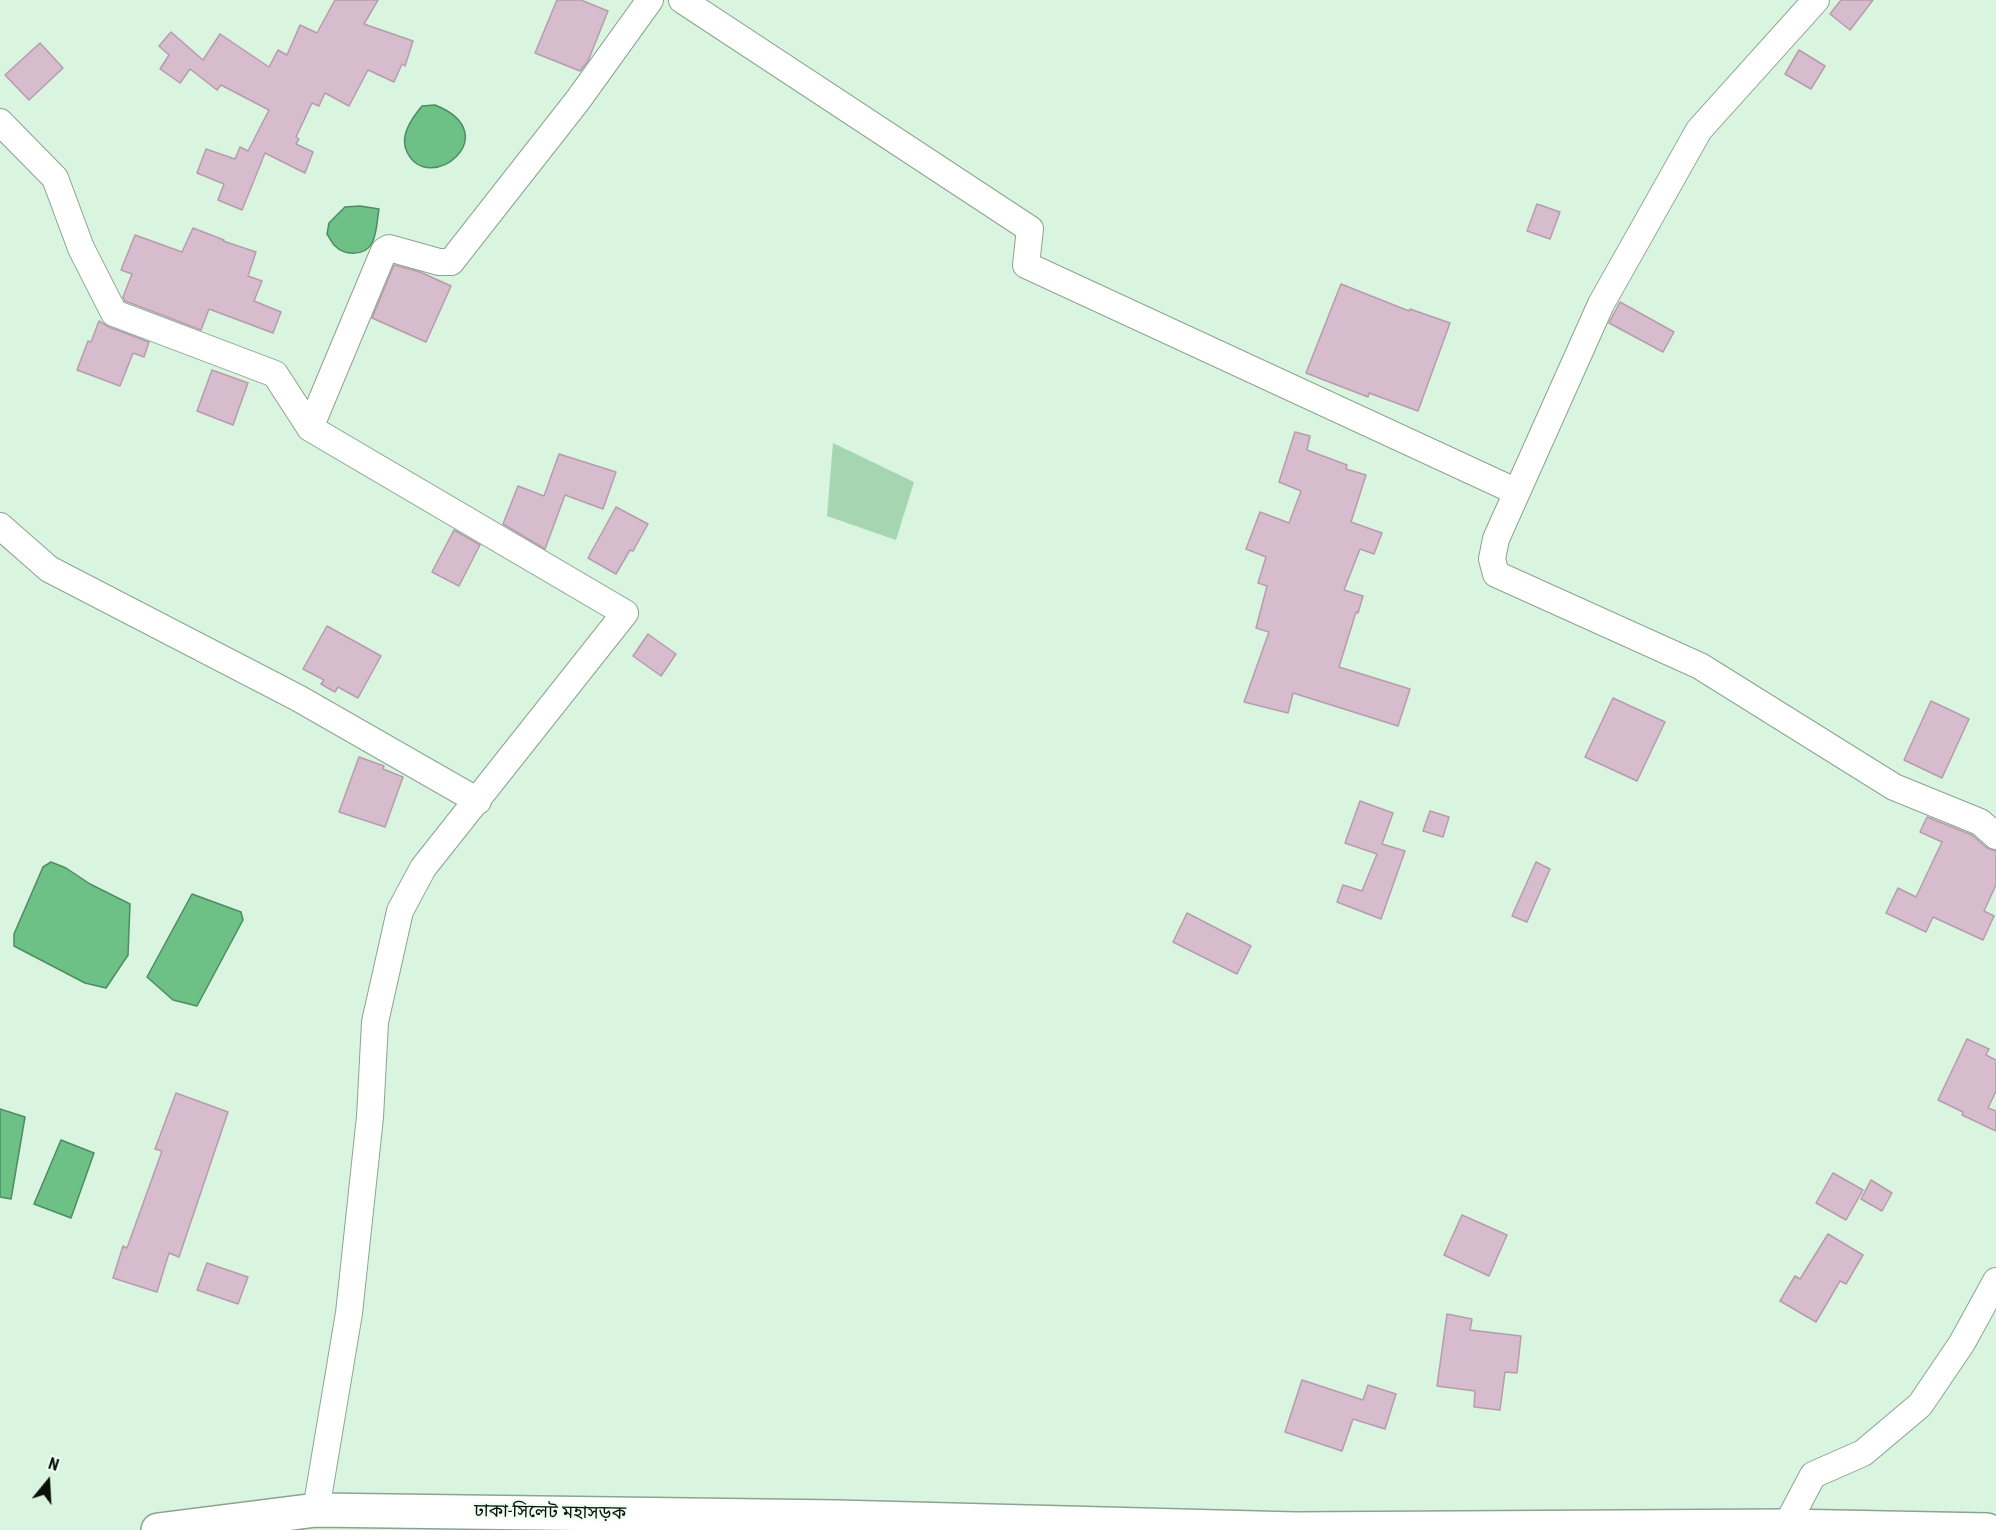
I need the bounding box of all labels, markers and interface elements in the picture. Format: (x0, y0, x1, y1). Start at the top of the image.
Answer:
north arrow (18, 1452, 78, 1512)
text: N (46, 1454, 61, 1475)
street label: ঢাকা-সিলেট মহাসড়ক (474, 1501, 626, 1525)

